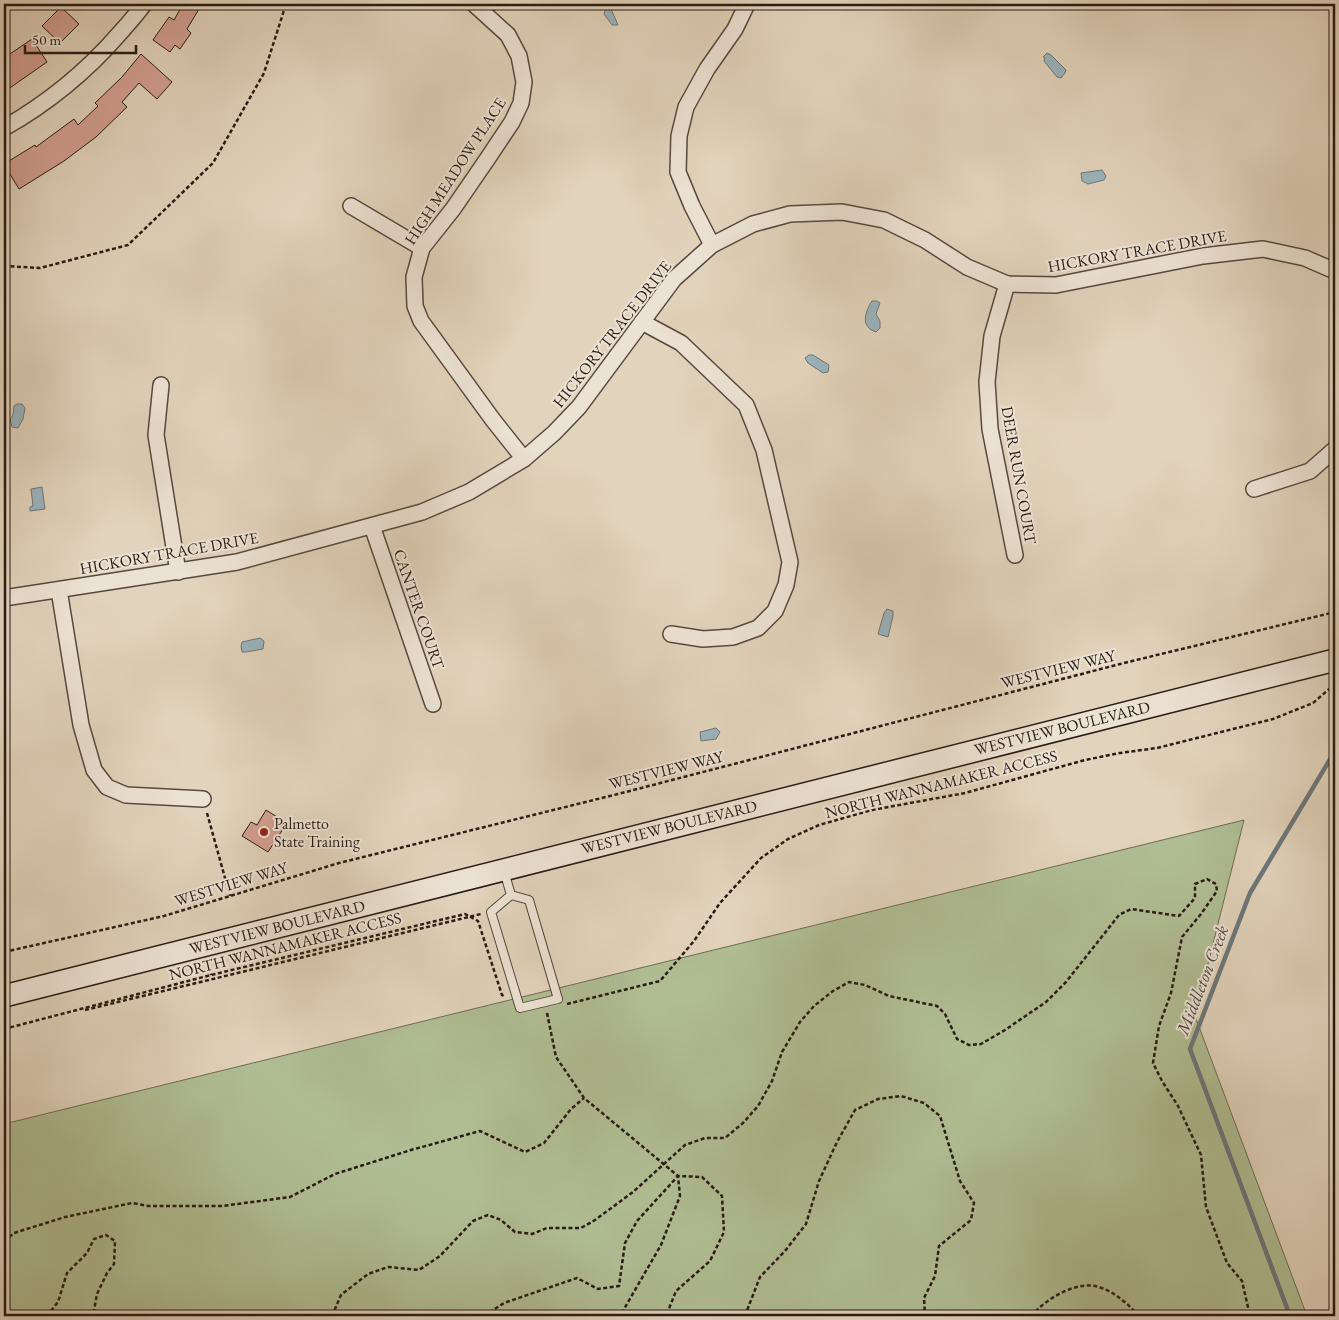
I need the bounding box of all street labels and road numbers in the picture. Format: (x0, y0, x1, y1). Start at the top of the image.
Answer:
street label: HIGH MEADOW PLACE (399, 93, 511, 249)
street label: HICKORY TRACE DRIVE (1046, 225, 1228, 277)
street label: HICKORY TRACE DRIVE (548, 256, 676, 412)
street label: DEER RUN COURT (997, 404, 1042, 546)
street label: HICKORY TRACE DRIVE (78, 527, 260, 579)
street label: CANTER COURT (389, 546, 449, 672)
street label: WESTVIEW WAY (999, 644, 1118, 693)
street label: WESTVIEW BOULEVARD (972, 696, 1152, 760)
street label: WESTVIEW WAY (607, 745, 726, 794)
street label: NORTH WANNAMAKER ACCESS (823, 745, 1059, 823)
street label: WESTVIEW BOULEVARD (579, 795, 759, 859)
street label: WESTVIEW WAY (172, 857, 291, 911)
street label: WESTVIEW BOULEVARD (187, 895, 367, 959)
street label: NORTH WANNAMAKER ACCESS (167, 907, 403, 985)

